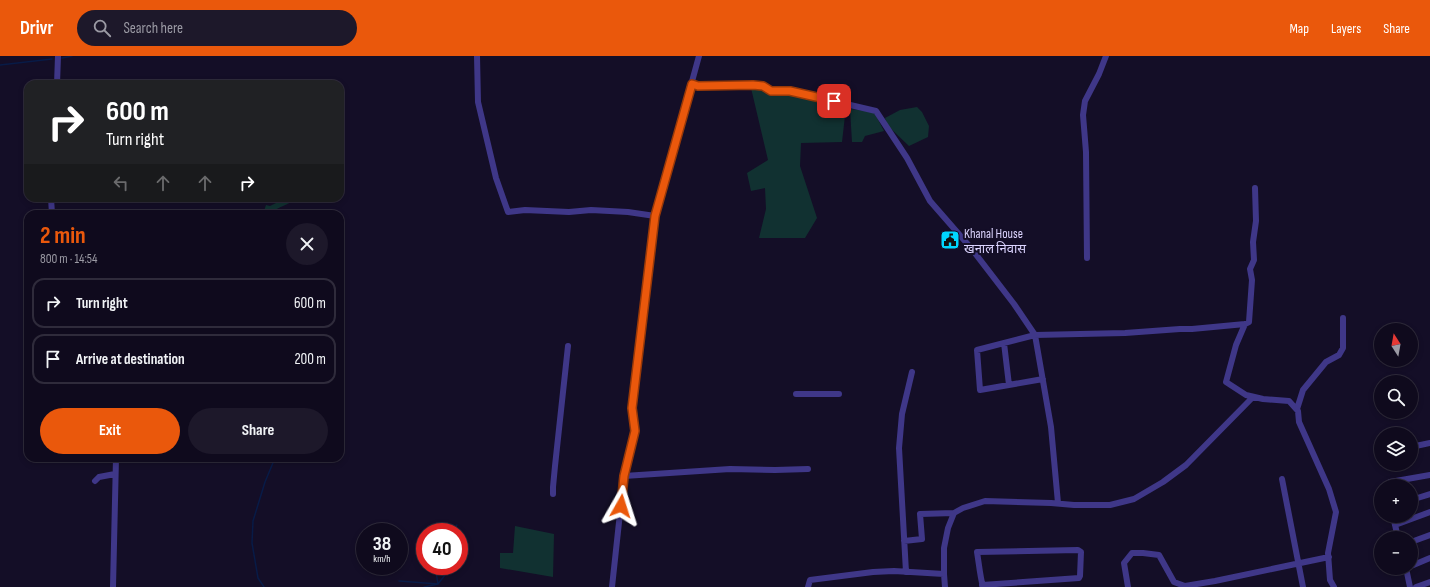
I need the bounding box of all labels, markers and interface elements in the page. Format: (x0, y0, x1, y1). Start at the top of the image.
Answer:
search box (77, 10, 357, 46)
text: Drivr (20, 17, 53, 40)
icon: search (91, 17, 113, 39)
text: Search here (123, 19, 183, 38)
text: Map (1289, 20, 1309, 37)
text: Layers (1331, 20, 1361, 37)
text: Share (1383, 20, 1410, 37)
pin (817, 84, 851, 118)
icon: arrive (823, 90, 845, 112)
text: 600 m (106, 95, 169, 128)
icon: right (40, 96, 92, 148)
text: Turn right (106, 129, 164, 150)
icon: left (110, 172, 132, 194)
icon: ahead (152, 172, 174, 194)
icon: ahead (194, 172, 216, 194)
icon: right (236, 172, 258, 194)
text: 2 min (40, 221, 86, 250)
button: close (286, 223, 328, 265)
place label: Khanal House खनाल निवास (964, 226, 1026, 257)
public building icon: Khanal House खनाल निवास (939, 229, 961, 251)
text: 800 m · 14:54 (40, 251, 98, 267)
icon: right (42, 292, 64, 314)
text: Turn right (76, 294, 128, 313)
text: 600 m (294, 294, 326, 313)
north arrow (1374, 323, 1418, 367)
map controls (1374, 323, 1418, 575)
icon: arrive (42, 348, 64, 370)
text: Arrive at destination (76, 350, 185, 369)
text: 200 m (294, 350, 326, 369)
button: search (1374, 375, 1418, 419)
button: Exit (40, 408, 180, 454)
button: Share (188, 408, 328, 454)
button: layers (1374, 427, 1418, 471)
button: + (1374, 479, 1418, 523)
position arrow (600, 485, 642, 527)
speed limit sign: 40 (416, 523, 468, 575)
button: − (1374, 531, 1418, 575)
text: 38 (373, 532, 391, 556)
text: km/h (373, 553, 391, 565)

